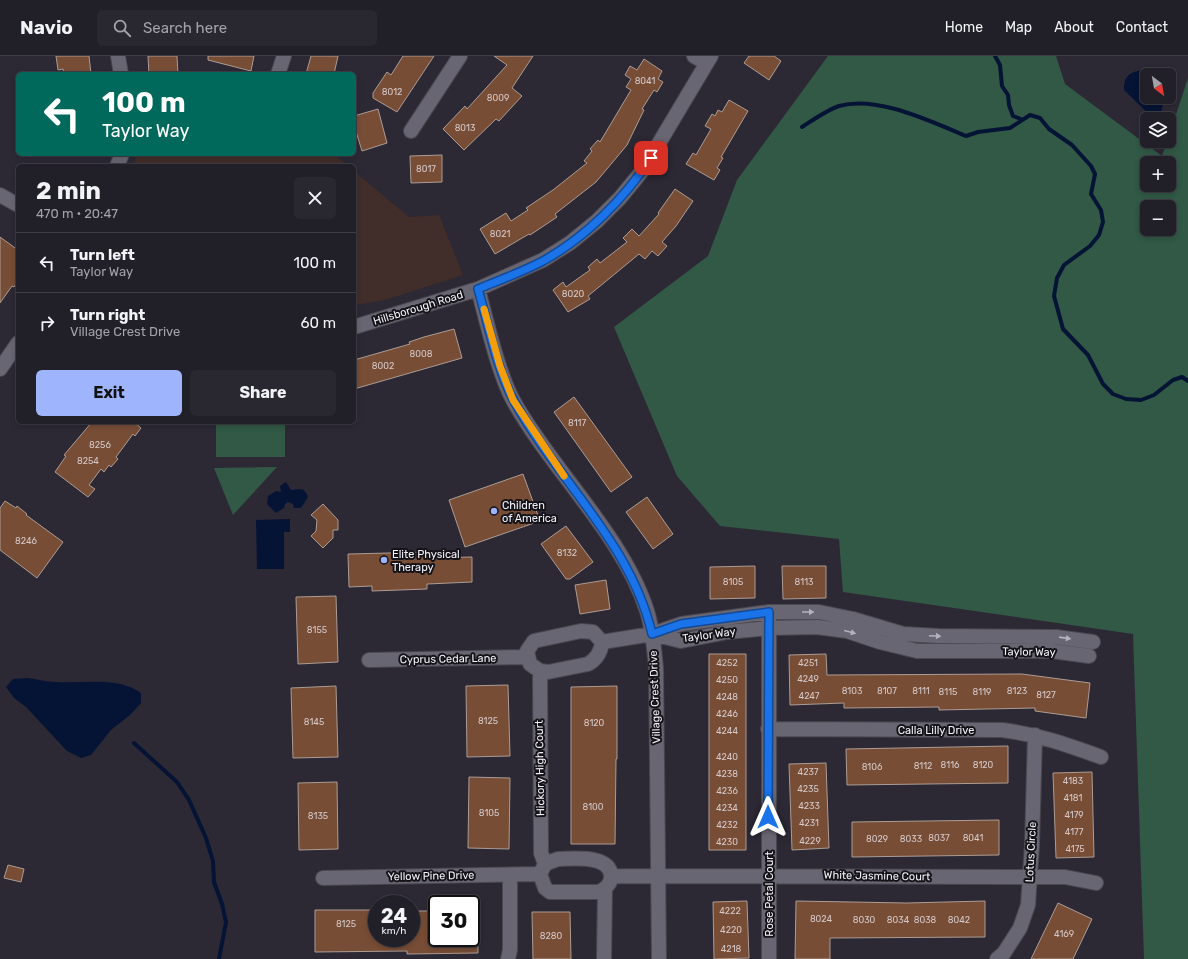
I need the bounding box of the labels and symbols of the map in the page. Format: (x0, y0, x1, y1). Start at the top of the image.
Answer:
north arrow (1140, 68, 1176, 104)
house number: 8041 (635, 76, 655, 86)
house number: 8012 (382, 87, 402, 97)
house number: 8009 (487, 93, 509, 103)
house number: 8013 (455, 123, 475, 133)
pin (634, 141, 668, 175)
house number: 8017 (416, 164, 436, 174)
house number: 8021 (490, 229, 510, 239)
street label: Hillsborough Road (371, 288, 465, 328)
house number: 8020 (562, 289, 585, 299)
house number: 8008 (410, 349, 433, 359)
house number: 8002 (372, 361, 394, 371)
house number: 8117 (568, 418, 586, 428)
house number: 8256 (89, 440, 111, 450)
house number: 8254 (77, 456, 99, 466)
place label: Children of America (502, 499, 557, 525)
marker: Children of America (489, 506, 499, 516)
house number: 8246 (15, 536, 38, 546)
place label: Elite Physical Therapy (392, 548, 460, 574)
house number: 8132 (557, 548, 577, 558)
marker: Elite Physical Therapy (379, 555, 389, 565)
house number: 8105 (723, 577, 743, 587)
house number: 8113 (795, 577, 813, 587)
one-way arrow (802, 609, 815, 615)
house number: 8155 (307, 625, 327, 635)
street label: Taylor Way (682, 625, 736, 645)
one-way arrow (844, 629, 856, 635)
one-way arrow (929, 632, 941, 639)
one-way arrow (1059, 635, 1071, 641)
street label: Taylor Way (1002, 645, 1056, 659)
street label: Village Crest Drive (647, 650, 663, 744)
street label: Cyprus Cedar Lane (399, 652, 497, 666)
house number: 4252 (716, 658, 738, 668)
house number: 4251 (798, 658, 818, 668)
house number: 4249 (797, 674, 819, 684)
house number: 4250 (716, 675, 738, 685)
house number: 8103 (842, 686, 862, 696)
house number: 8107 (877, 686, 897, 696)
house number: 8111 (912, 686, 930, 696)
house number: 8123 (1007, 686, 1027, 696)
house number: 8115 (939, 687, 957, 697)
house number: 8119 (973, 687, 991, 697)
house number: 8127 (1036, 690, 1056, 700)
house number: 4247 (799, 691, 820, 701)
house number: 4248 (716, 692, 738, 702)
house number: 4246 (716, 709, 738, 719)
house number: 8125 (478, 716, 498, 726)
house number: 8145 (304, 717, 324, 727)
house number: 8120 (584, 718, 605, 728)
street label: Hickory High Court (533, 719, 547, 816)
street label: Calla Lilly Drive (898, 724, 974, 737)
house number: 4244 (716, 726, 738, 736)
house number: 4240 (716, 752, 738, 762)
house number: 8116 (941, 760, 960, 770)
house number: 8120 (973, 760, 994, 770)
house number: 8112 (914, 761, 932, 771)
house number: 8106 (862, 762, 883, 772)
house number: 4237 (798, 767, 819, 777)
house number: 4238 (716, 769, 738, 779)
house number: 4183 (1063, 776, 1083, 786)
house number: 4235 (797, 784, 819, 794)
house number: 4236 (716, 786, 738, 796)
house number: 4181 (1064, 793, 1083, 803)
position arrow (747, 796, 789, 838)
house number: 4233 (798, 801, 820, 811)
house number: 8100 (582, 802, 604, 812)
house number: 4234 (716, 803, 738, 813)
house number: 8105 (479, 808, 499, 818)
house number: 4179 (1064, 810, 1084, 820)
house number: 8135 (308, 811, 328, 821)
house number: 4231 (799, 818, 819, 828)
house number: 4232 (716, 820, 738, 830)
street label: Lotus Circle (1023, 821, 1039, 883)
house number: 4177 (1065, 827, 1084, 837)
house number: 8037 (928, 833, 950, 843)
house number: 8041 (963, 833, 983, 843)
house number: 8029 (866, 834, 888, 844)
house number: 8033 (900, 834, 922, 844)
house number: 4229 (799, 836, 821, 846)
house number: 4230 (716, 837, 738, 847)
house number: 4175 (1065, 844, 1085, 854)
street label: Rose Petal Court (763, 851, 776, 937)
street label: Yellow Pine Drive (387, 869, 475, 883)
street label: White Jasmine Court (824, 869, 931, 883)
speed limit sign: 30 (428, 895, 480, 947)
house number: 4222 (719, 906, 741, 916)
house number: 8024 (810, 914, 833, 924)
house number: 8030 (853, 915, 876, 925)
house number: 8034 (887, 915, 910, 925)
house number: 8038 (914, 915, 937, 925)
house number: 8042 (948, 915, 970, 925)
house number: 8125 (336, 919, 356, 929)
house number: 4220 (720, 925, 742, 935)
house number: 4169 (1054, 929, 1074, 939)
house number: 8280 (540, 931, 563, 941)
house number: 4218 (721, 944, 741, 954)

